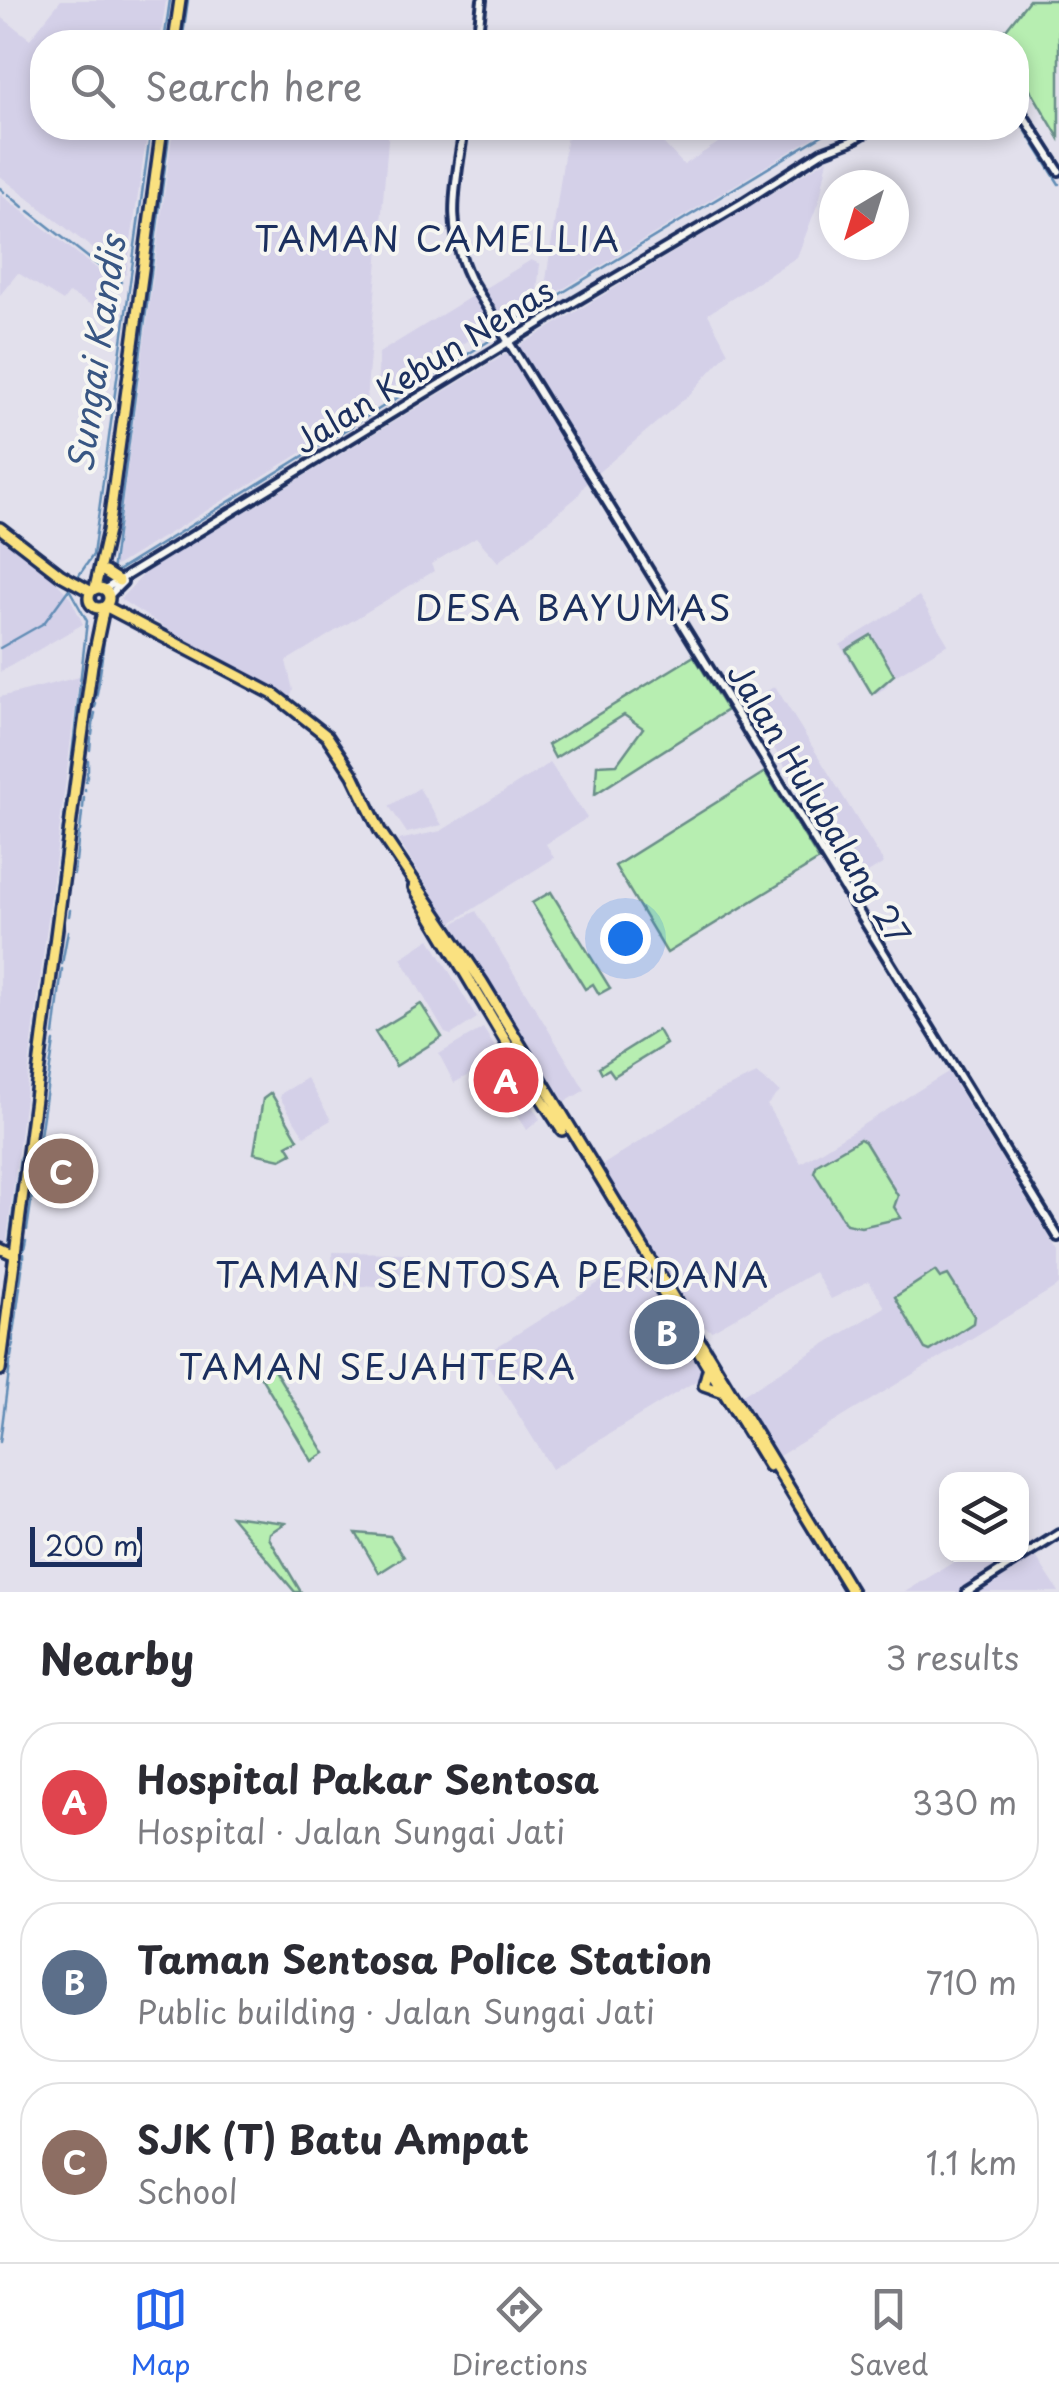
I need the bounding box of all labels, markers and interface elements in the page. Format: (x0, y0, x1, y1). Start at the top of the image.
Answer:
search box (30, 30, 1029, 140)
text: Search here (145, 57, 362, 114)
icon: search (65, 58, 120, 113)
north arrow (819, 170, 909, 260)
district label: TAMAN CAMELLIA (254, 211, 622, 264)
water label: Sungai Kandis (52, 229, 138, 476)
street label: Jalan Kebun Nenas (284, 266, 562, 464)
district label: DESA BAYUMAS (415, 580, 733, 633)
street label: Jalan Hulubalang 27 (717, 653, 923, 953)
your location (600, 913, 651, 964)
pin: A (474, 1042, 538, 1118)
pin: C (28, 1134, 94, 1208)
district label: TAMAN SENTOSA PERDANA (215, 1247, 771, 1300)
pin: B (634, 1294, 700, 1370)
district label: TAMAN SEJAHTERA (178, 1339, 578, 1392)
map controls (939, 1472, 1029, 1562)
button: layers (939, 1472, 1029, 1562)
scale bar (30, 1522, 142, 1566)
text: 200 m (45, 1523, 138, 1566)
text: Nearby (40, 1626, 194, 1689)
text: 3 results (885, 1633, 1019, 1681)
text: Hospital Pakar Sentosa (137, 1750, 599, 1807)
text: A (62, 1778, 87, 1826)
text: 330 m (912, 1778, 1017, 1826)
text: Hospital · Jalan Sungai Jati (137, 1807, 565, 1855)
text: Taman Sentosa Police Station (137, 1930, 712, 1987)
text: B (64, 1958, 85, 2006)
text: 710 m (925, 1958, 1017, 2006)
text: Public building · Jalan Sungai Jati (137, 1987, 655, 2035)
text: SJK (T) Batu Ampat (137, 2110, 529, 2167)
text: C (62, 2138, 87, 2186)
text: 1.1 km (926, 2138, 1017, 2186)
text: School (137, 2167, 238, 2215)
tab: Map (131, 2282, 190, 2385)
tab: Directions (452, 2282, 588, 2385)
tab: Saved (849, 2282, 928, 2385)

